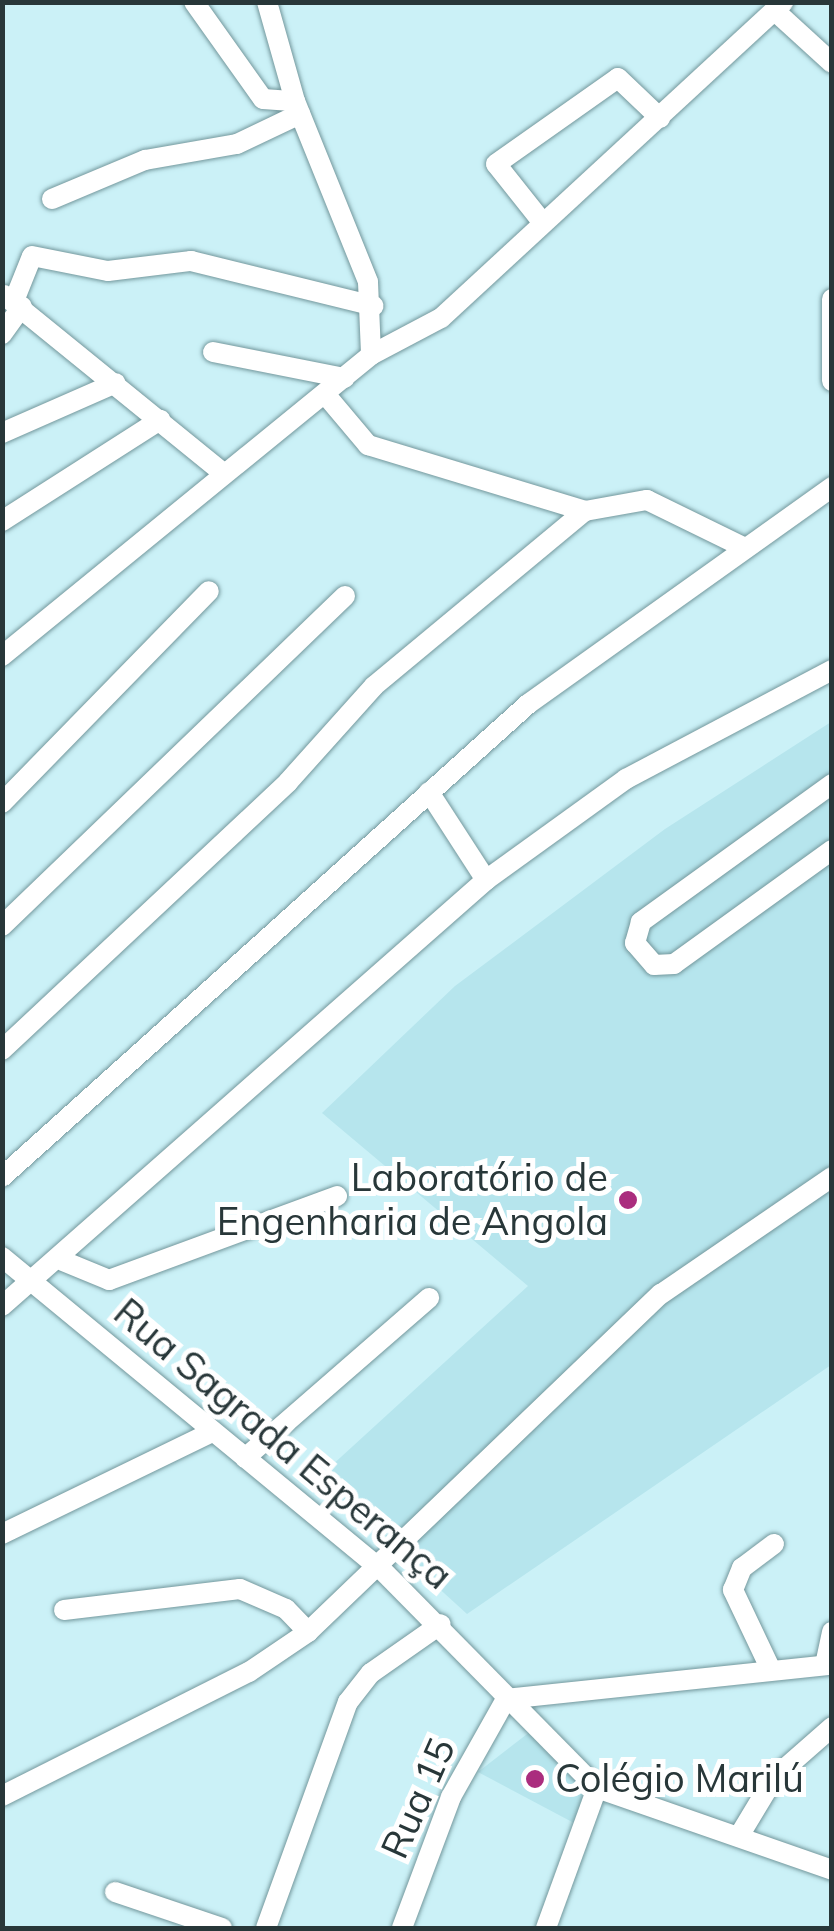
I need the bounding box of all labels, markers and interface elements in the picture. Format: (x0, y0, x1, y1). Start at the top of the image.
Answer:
place label: Laboratório de Engenharia de Angola (217, 1155, 608, 1244)
marker: Laboratório de Engenharia de Angola (617, 1189, 639, 1211)
street label: Rua Sagrada Esperança (105, 1289, 461, 1599)
street label: Rua 15 (371, 1731, 465, 1865)
place label: Colégio Marilú (555, 1756, 804, 1802)
marker: Colégio Marilú (524, 1768, 546, 1790)

